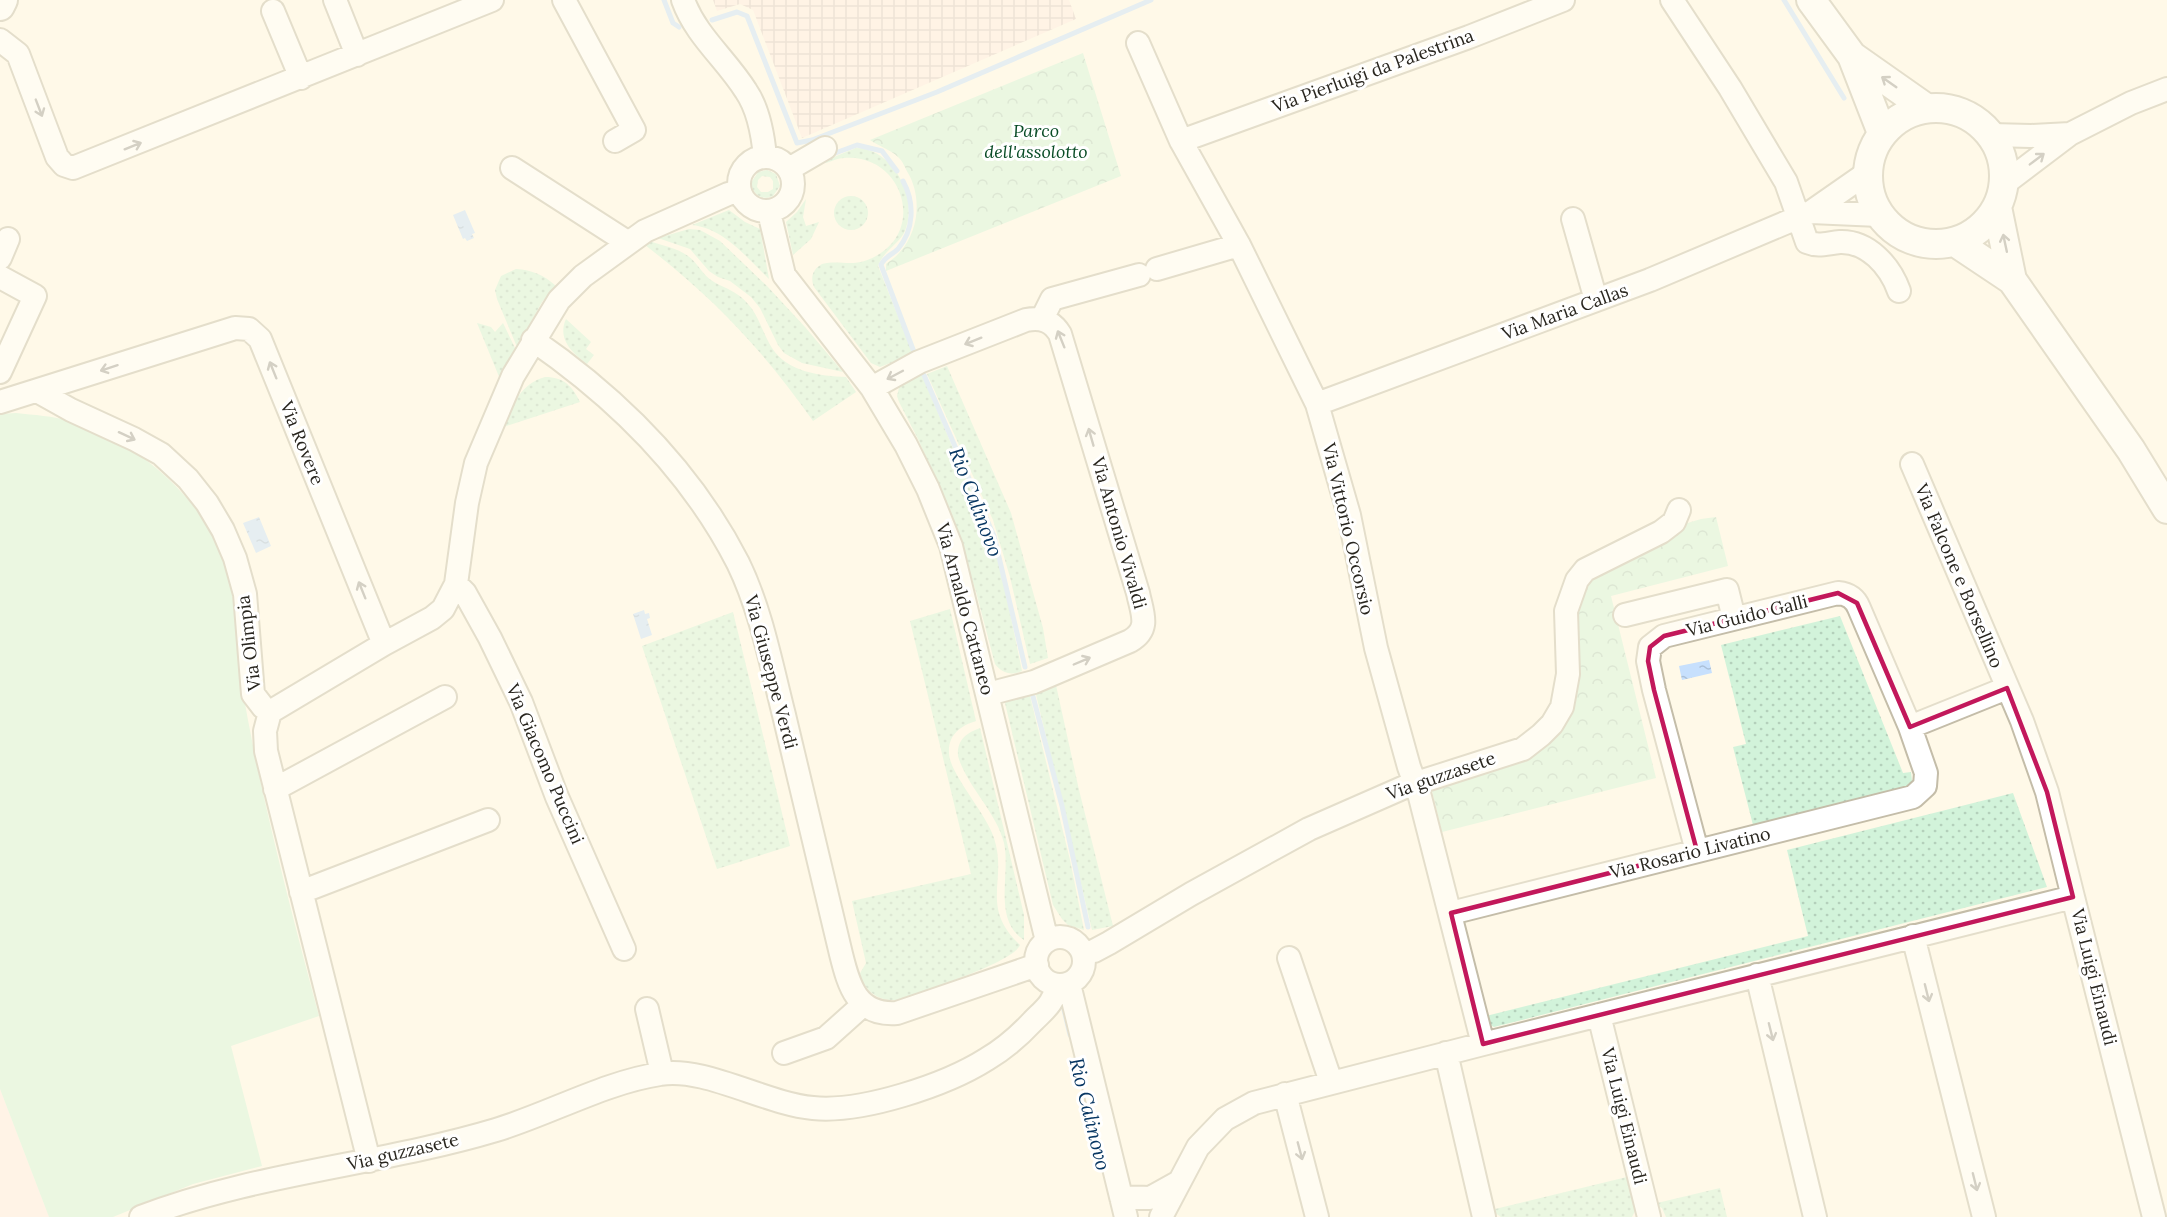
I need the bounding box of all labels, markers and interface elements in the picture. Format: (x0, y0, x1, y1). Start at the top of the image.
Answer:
street label: Via Pierluigi da Palestrina (1268, 23, 1477, 118)
one-way arrow (1881, 76, 1898, 88)
one-way arrow (34, 99, 45, 117)
park label: Parco dell'assolotto (984, 119, 1088, 163)
one-way arrow (123, 140, 142, 151)
one-way arrow (2029, 153, 2045, 166)
one-way arrow (1999, 234, 2010, 254)
street label: Via Maria Callas (1498, 278, 1631, 345)
one-way arrow (1055, 331, 1066, 349)
one-way arrow (964, 336, 982, 347)
one-way arrow (267, 361, 278, 380)
one-way arrow (100, 363, 119, 374)
one-way arrow (887, 370, 905, 381)
street label: Via Rovere (275, 397, 330, 488)
one-way arrow (1085, 427, 1096, 446)
one-way arrow (118, 430, 136, 442)
street label: Via Vittorio Occorsio (1317, 440, 1379, 617)
water label: Rio Calinovo (944, 444, 1009, 560)
street label: Via Antonio Vivaldi (1087, 453, 1152, 611)
street label: Via Falcone e Borsellino (1910, 479, 2009, 671)
street label: Via Arnaldo Cattaneo (931, 519, 1000, 697)
one-way arrow (356, 581, 367, 599)
street label: Via Guido Galli (1683, 589, 1810, 642)
street label: Via Giuseppe Verdi (740, 591, 803, 751)
street label: Via Olimpia (231, 594, 266, 693)
one-way arrow (1072, 655, 1090, 666)
street label: Via Giacomo Puccini (501, 679, 590, 847)
street label: Via guzzasete (1382, 746, 1498, 805)
street label: Via Rosario Livatino (1606, 821, 1773, 884)
street label: Via Luigi Einaudi (2066, 905, 2123, 1048)
one-way arrow (1922, 983, 1933, 1002)
one-way arrow (1765, 1022, 1777, 1041)
street label: Via Luigi Einaudi (1596, 1044, 1653, 1187)
water label: Rio Calinovo (1064, 1055, 1117, 1173)
street label: Via guzzasete (344, 1127, 461, 1176)
one-way arrow (1295, 1141, 1307, 1160)
one-way arrow (1969, 1172, 1981, 1191)

